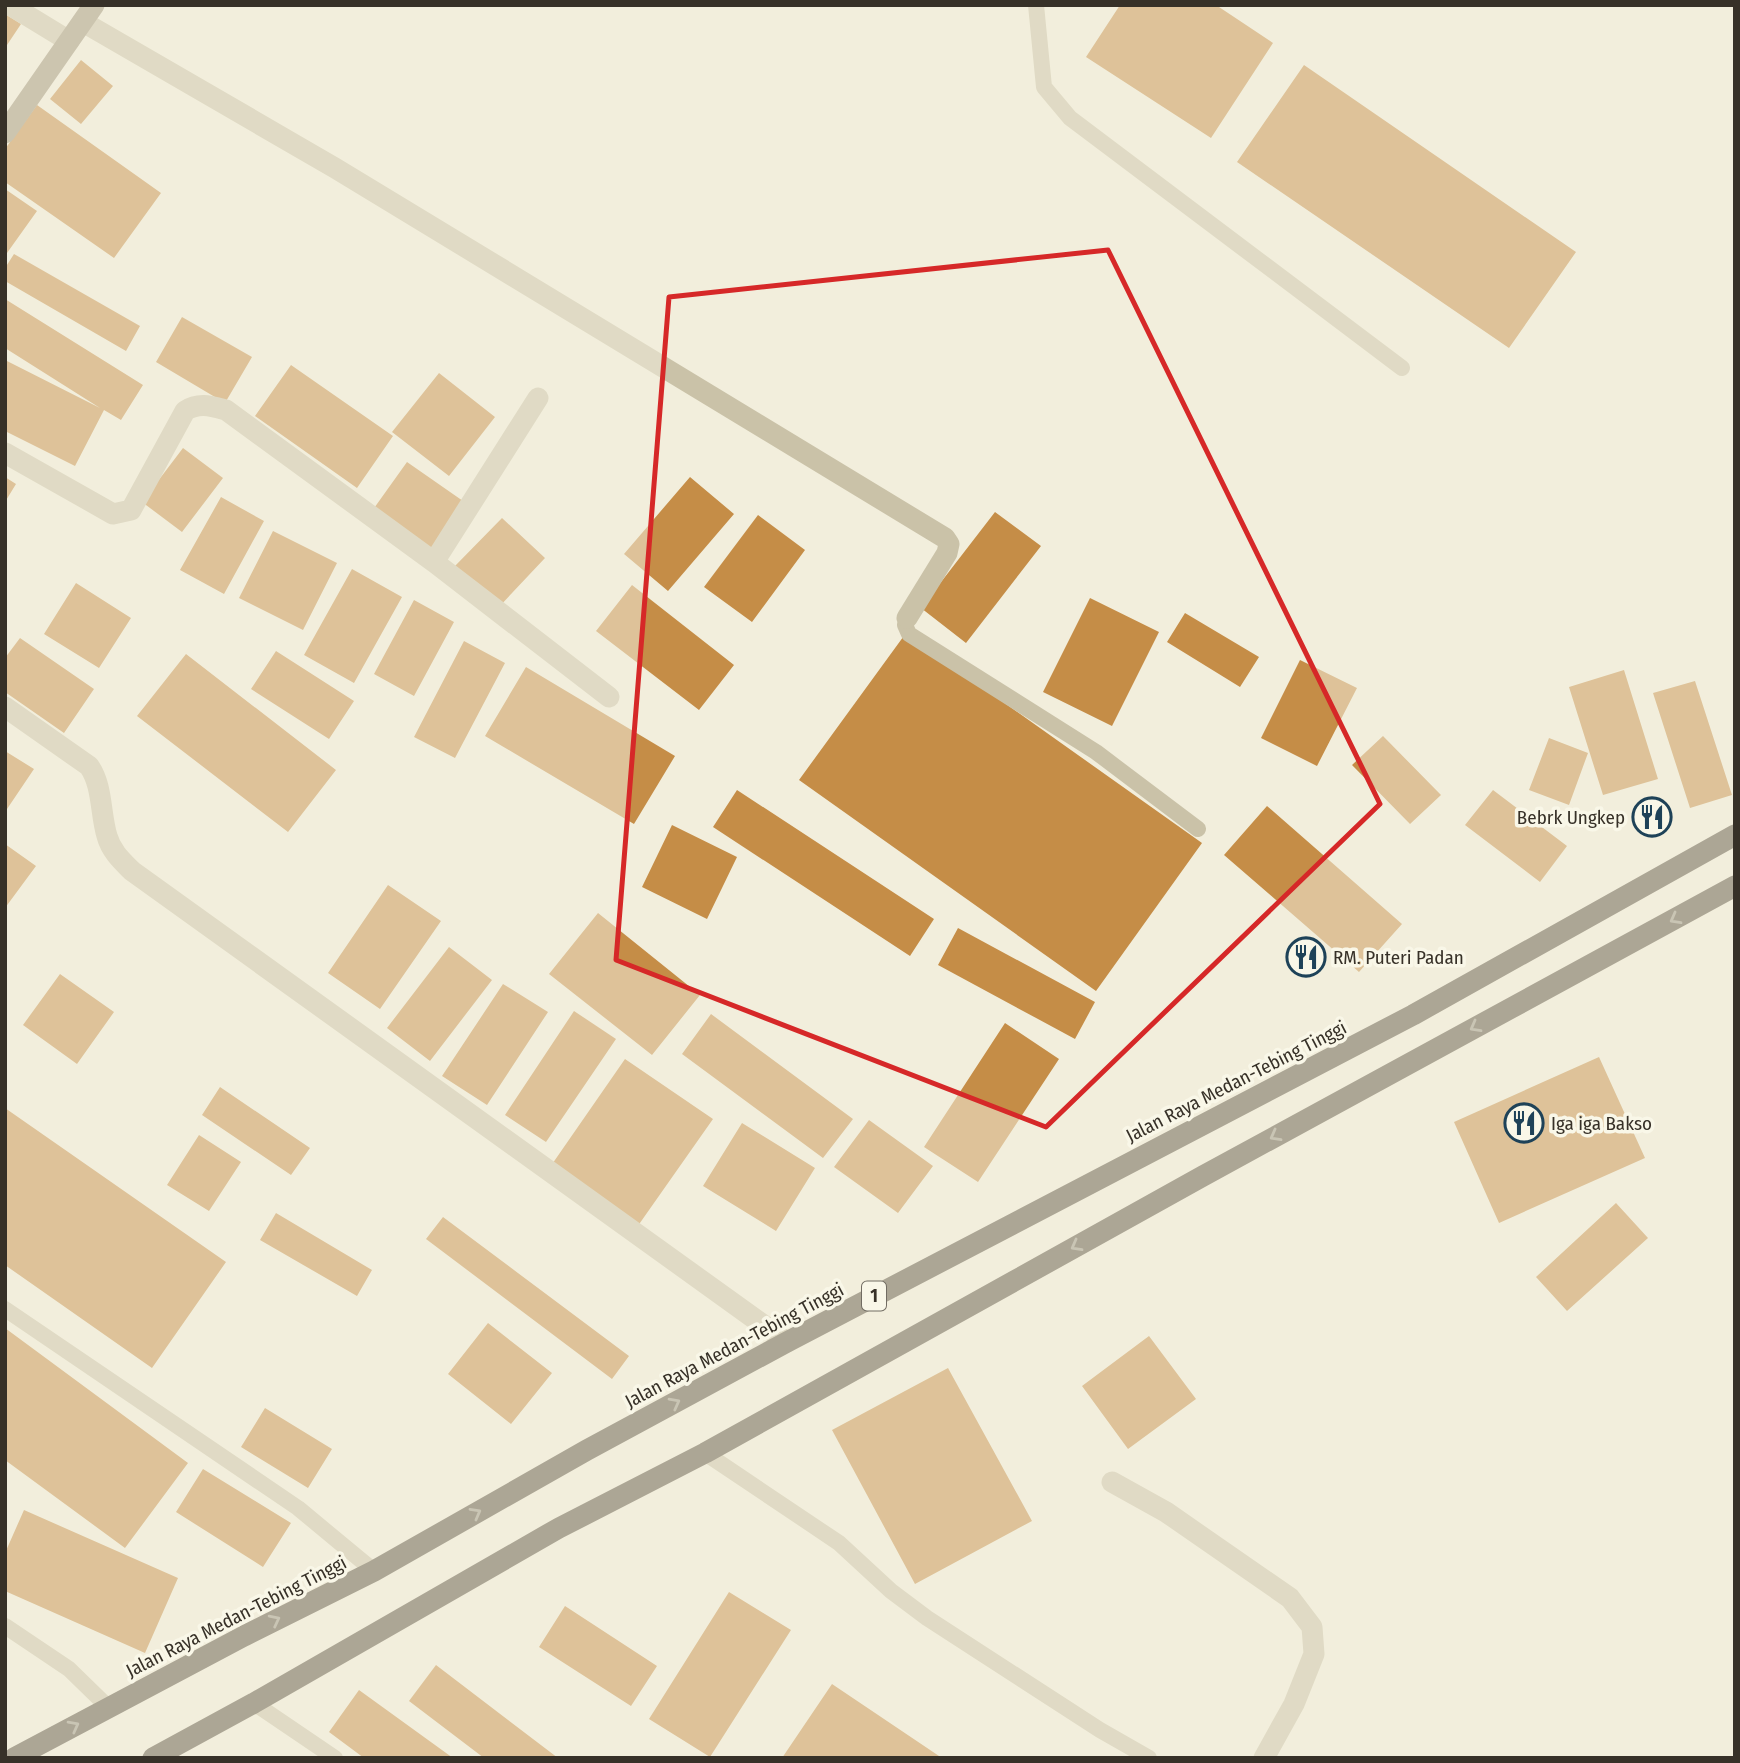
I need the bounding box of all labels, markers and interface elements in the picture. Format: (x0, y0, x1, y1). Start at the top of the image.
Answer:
restaurant icon: Bebrk Ungkep (1631, 796, 1673, 838)
place label: Bebrk Ungkep (1517, 806, 1625, 829)
one-way arrow (1670, 910, 1682, 924)
restaurant icon: RM. Puteri Padan (1285, 936, 1327, 978)
place label: RM. Puteri Padan (1333, 946, 1464, 969)
street label: Jalan Raya Medan-Tebing Tinggi (1122, 1016, 1350, 1147)
one-way arrow (1470, 1019, 1482, 1033)
restaurant icon: Iga iga Bakso (1503, 1102, 1545, 1144)
place label: Iga iga Bakso (1551, 1112, 1652, 1135)
one-way arrow (1270, 1128, 1283, 1141)
one-way arrow (1071, 1238, 1083, 1251)
street label: Jalan Raya Medan-Tebing Tinggi (621, 1278, 848, 1413)
road number: 1 (862, 1282, 886, 1310)
one-way arrow (668, 1397, 680, 1411)
one-way arrow (469, 1508, 481, 1521)
street label: Jalan Raya Medan-Tebing Tinggi (122, 1551, 350, 1682)
one-way arrow (268, 1615, 280, 1629)
one-way arrow (67, 1721, 79, 1734)

